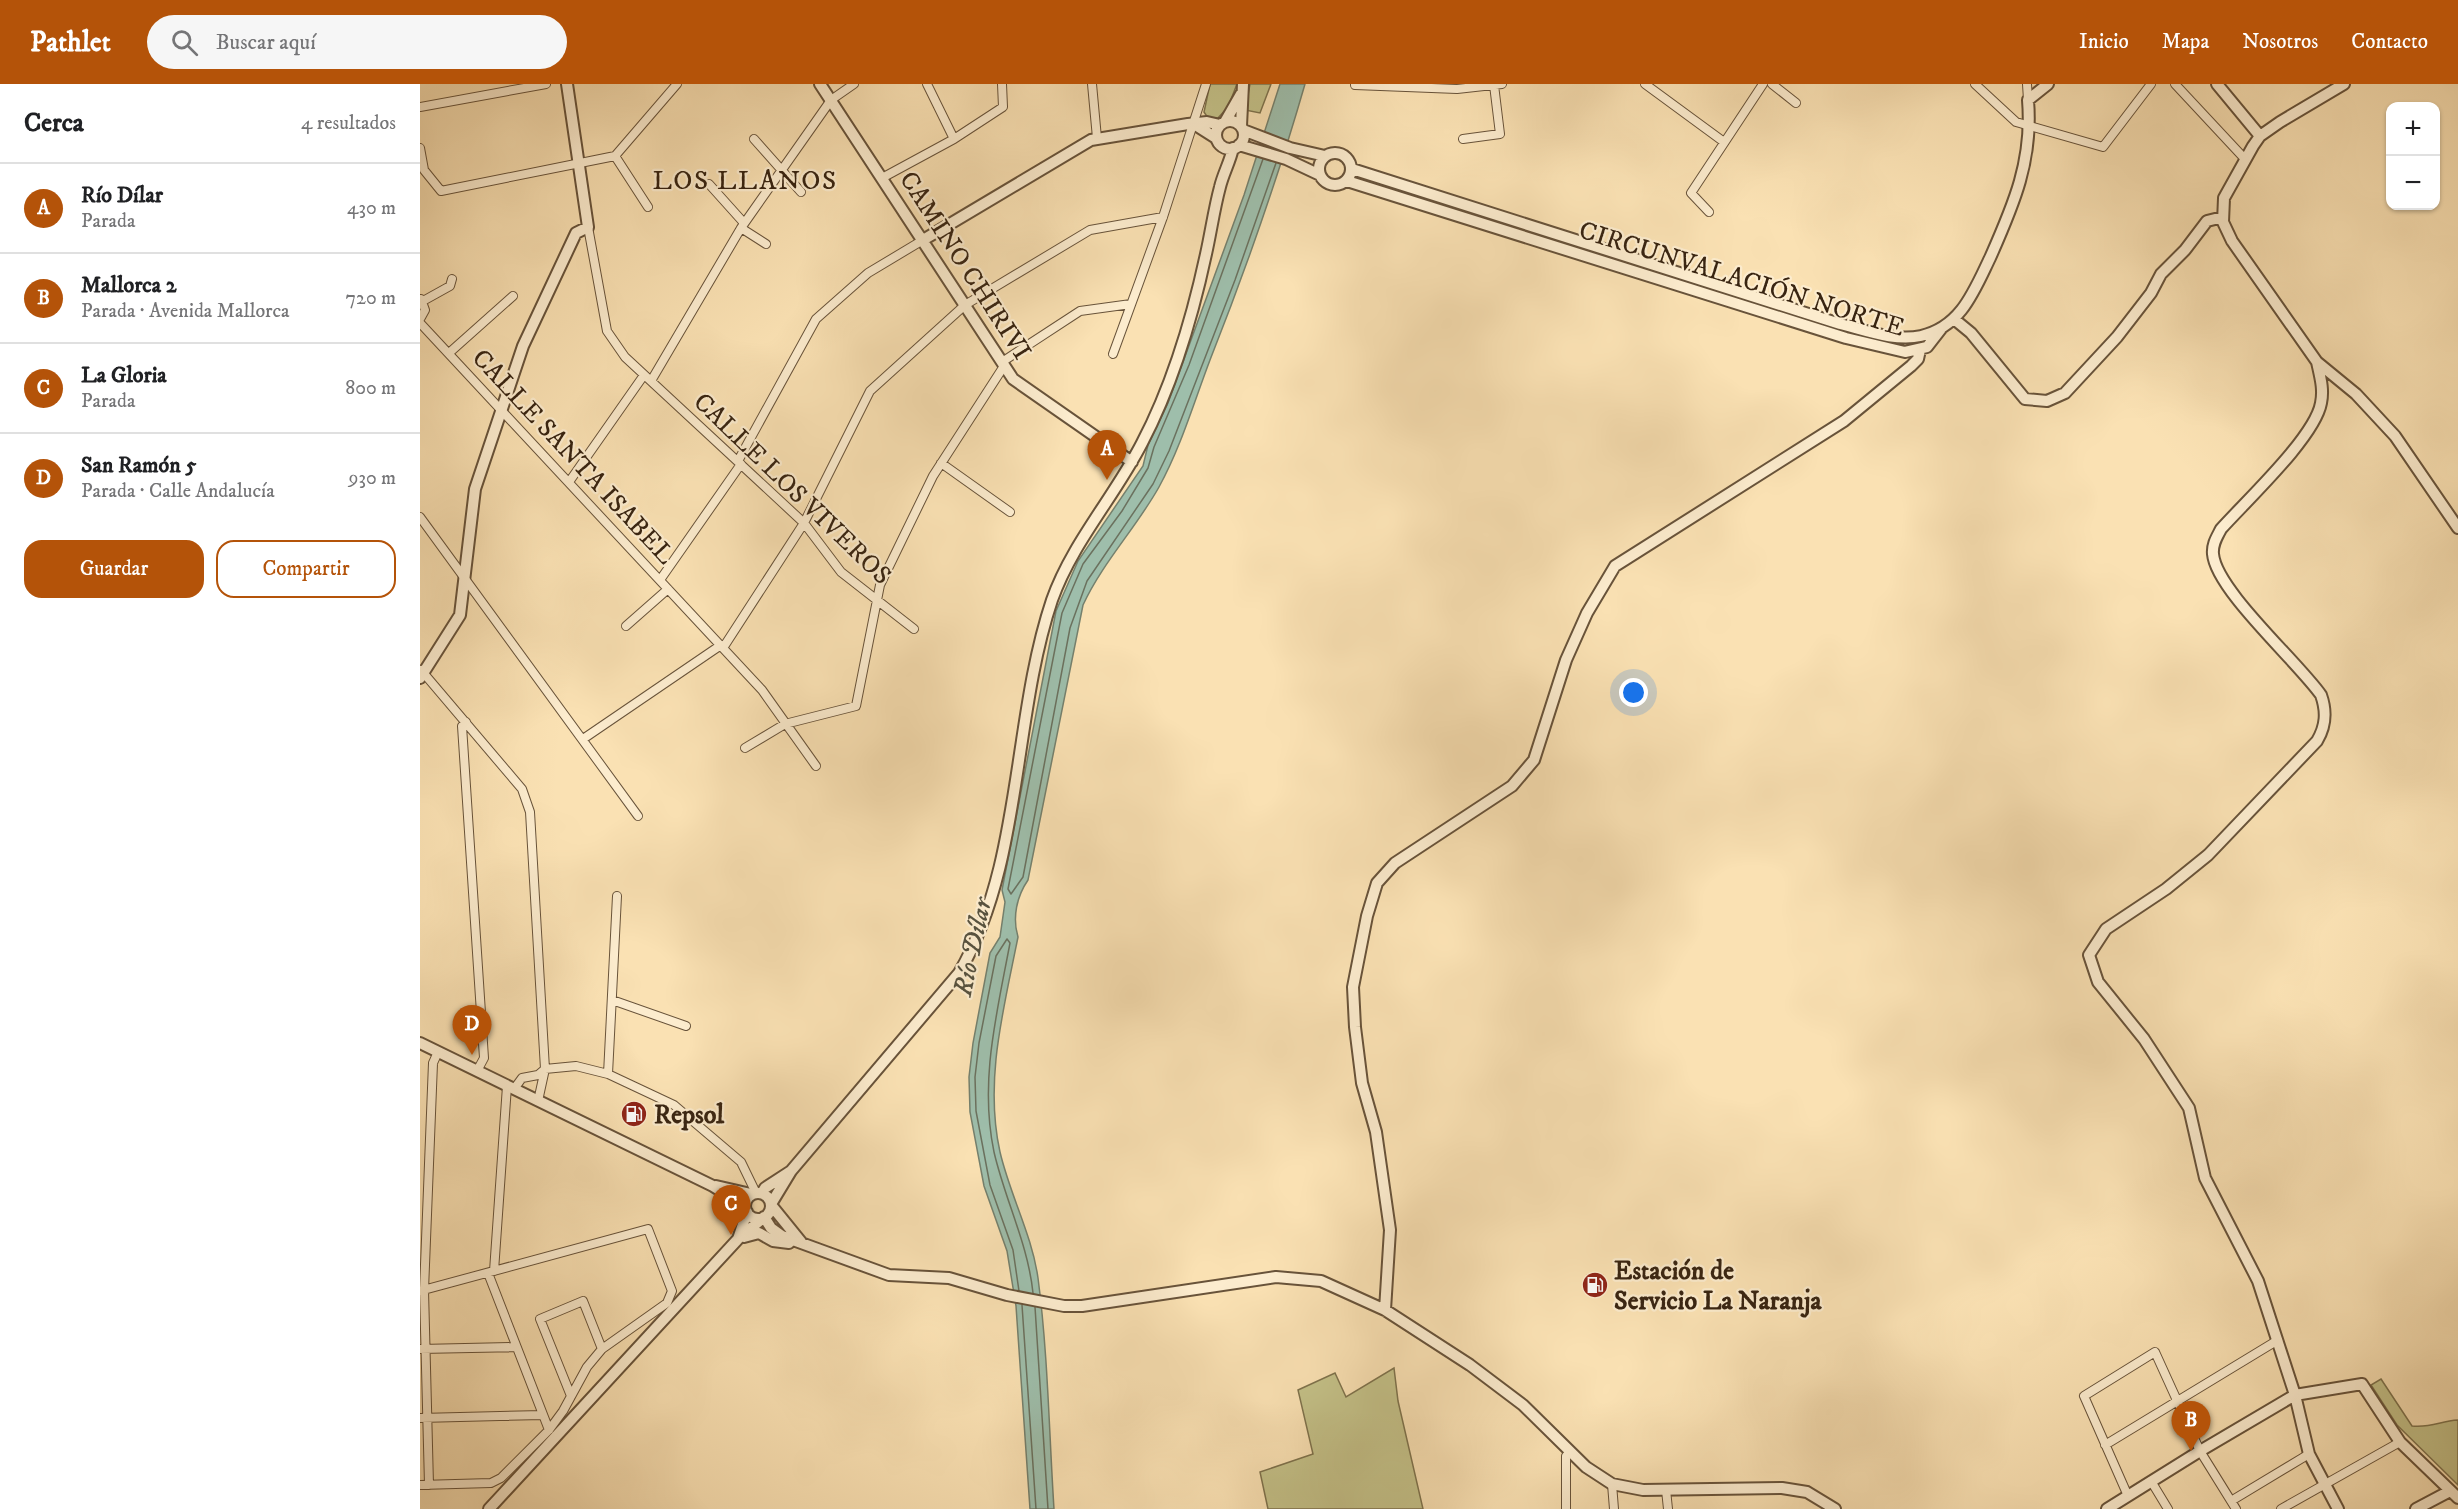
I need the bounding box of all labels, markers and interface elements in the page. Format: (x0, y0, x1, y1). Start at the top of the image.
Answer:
search box (147, 15, 567, 69)
text: Pathlet (30, 25, 111, 60)
icon: search (168, 26, 201, 59)
text: Buscar aquí (216, 29, 316, 56)
text: Inicio (2079, 29, 2129, 55)
text: Mapa (2162, 29, 2209, 55)
text: Nosotros (2242, 29, 2318, 55)
text: Contacto (2351, 29, 2428, 55)
map controls (2386, 102, 2440, 210)
button: + (2386, 102, 2440, 156)
text: Cerca (24, 107, 84, 140)
text: 4 resultados (301, 111, 396, 136)
button: − (2386, 156, 2440, 210)
district label: LOS LLANOS (652, 164, 838, 198)
street label: CAMINO CHIRIVI (891, 165, 1038, 366)
text: Río Dílar (81, 182, 163, 209)
text: A (37, 196, 50, 221)
text: 430 m (347, 196, 396, 221)
text: Parada (81, 209, 136, 234)
street label: CIRCUNVALACIÓN NORTE (1575, 213, 1909, 345)
text: Mallorca 2 (81, 272, 177, 299)
text: B (37, 286, 50, 311)
text: 720 m (346, 286, 396, 311)
text: Parada · Avenida Mallorca (81, 299, 290, 324)
street label: CALLE SANTA ISABEL (465, 342, 681, 572)
text: La Gloria (81, 362, 167, 389)
text: C (37, 376, 50, 401)
text: 800 m (345, 376, 396, 401)
street label: CALLE LOS VIVEROS (686, 386, 898, 592)
text: Parada (81, 389, 136, 414)
pin: A (1088, 430, 1126, 480)
text: San Ramón 5 (81, 452, 196, 479)
text: D (36, 466, 51, 491)
text: 930 m (348, 466, 396, 491)
text: Parada · Calle Andalucía (81, 479, 275, 504)
button: Guardar (24, 540, 204, 598)
button: Compartir (216, 540, 396, 598)
your location (1619, 678, 1648, 707)
water label: Río Dílar (946, 893, 1000, 1000)
pin: D (452, 1006, 492, 1055)
fuel station icon: Repsol (619, 1099, 649, 1129)
place label: Repsol (654, 1099, 725, 1132)
pin: C (712, 1186, 750, 1235)
place label: Estación de Servicio La Naranja (1614, 1255, 1822, 1318)
fuel station icon: Estación de Servicio La Naranja (1580, 1270, 1610, 1300)
pin: B (2172, 1402, 2210, 1451)

